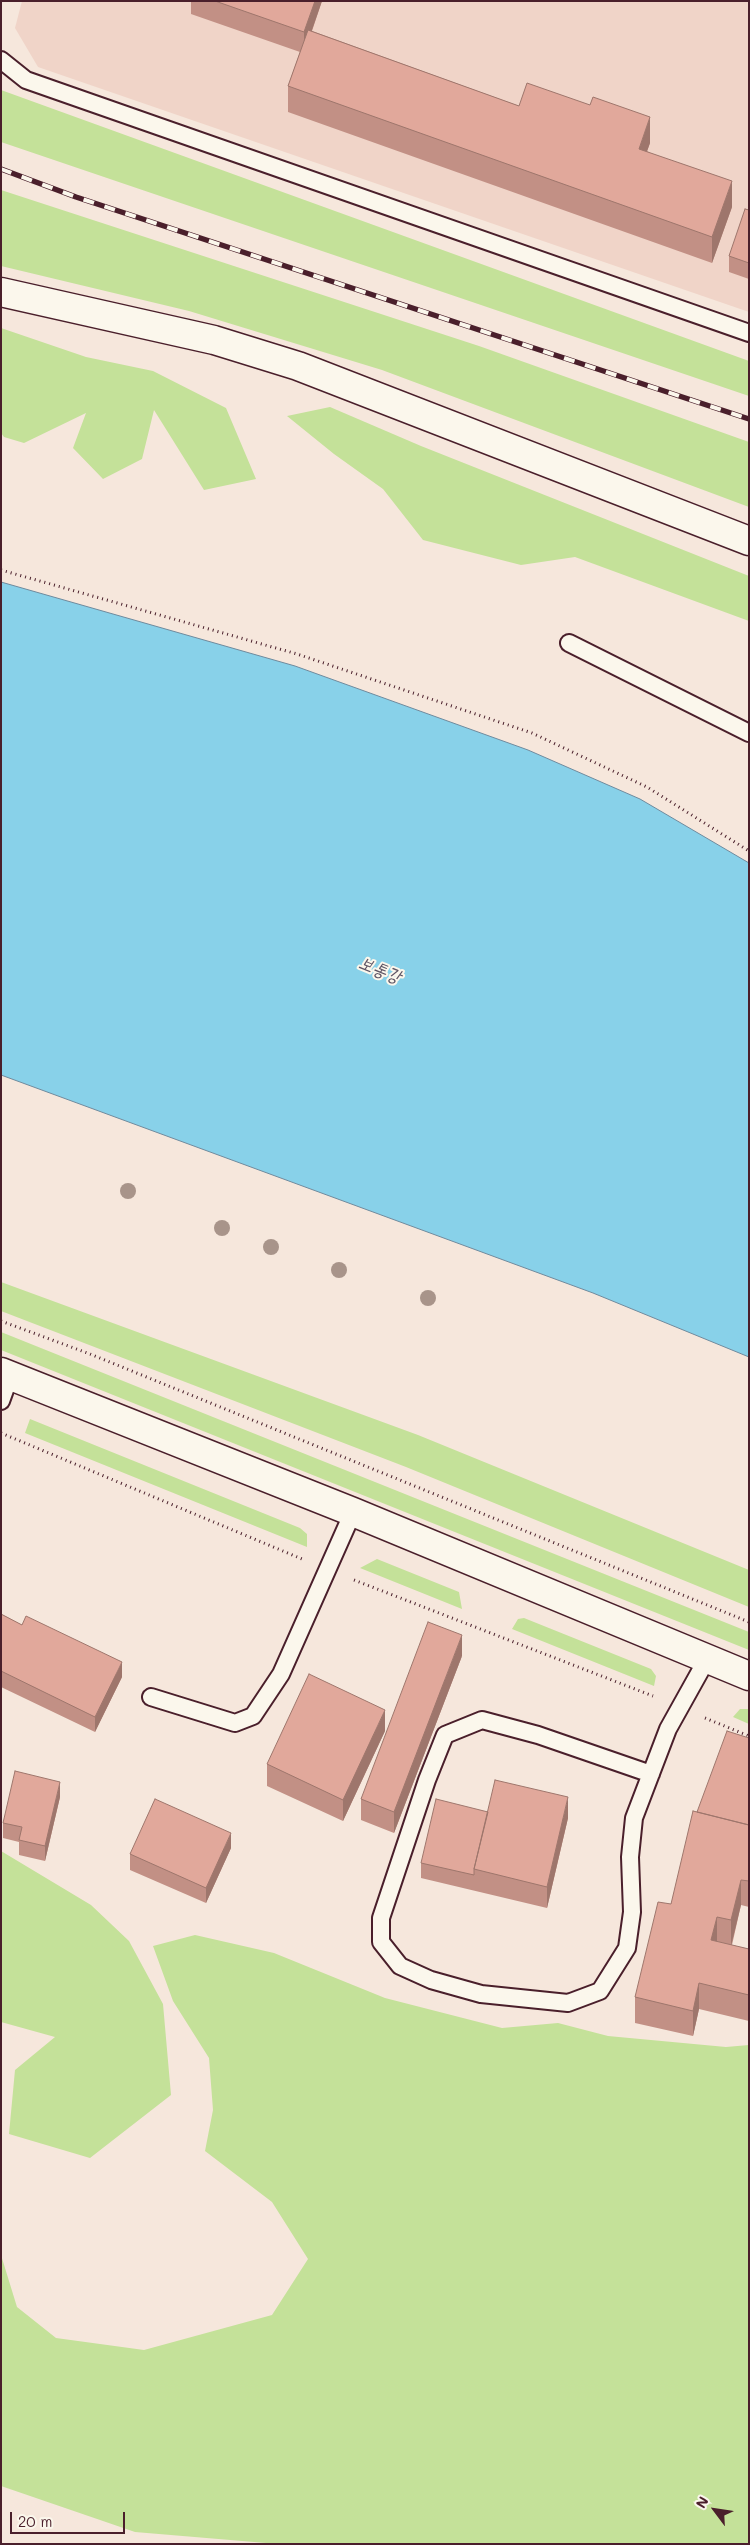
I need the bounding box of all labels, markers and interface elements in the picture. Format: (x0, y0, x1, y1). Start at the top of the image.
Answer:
water label: 보통강 (356, 952, 404, 988)
north arrow (690, 2485, 740, 2535)
text: N (691, 2493, 713, 2511)
scale bar (12, 2502, 128, 2534)
text: 20 m (18, 2511, 52, 2531)

